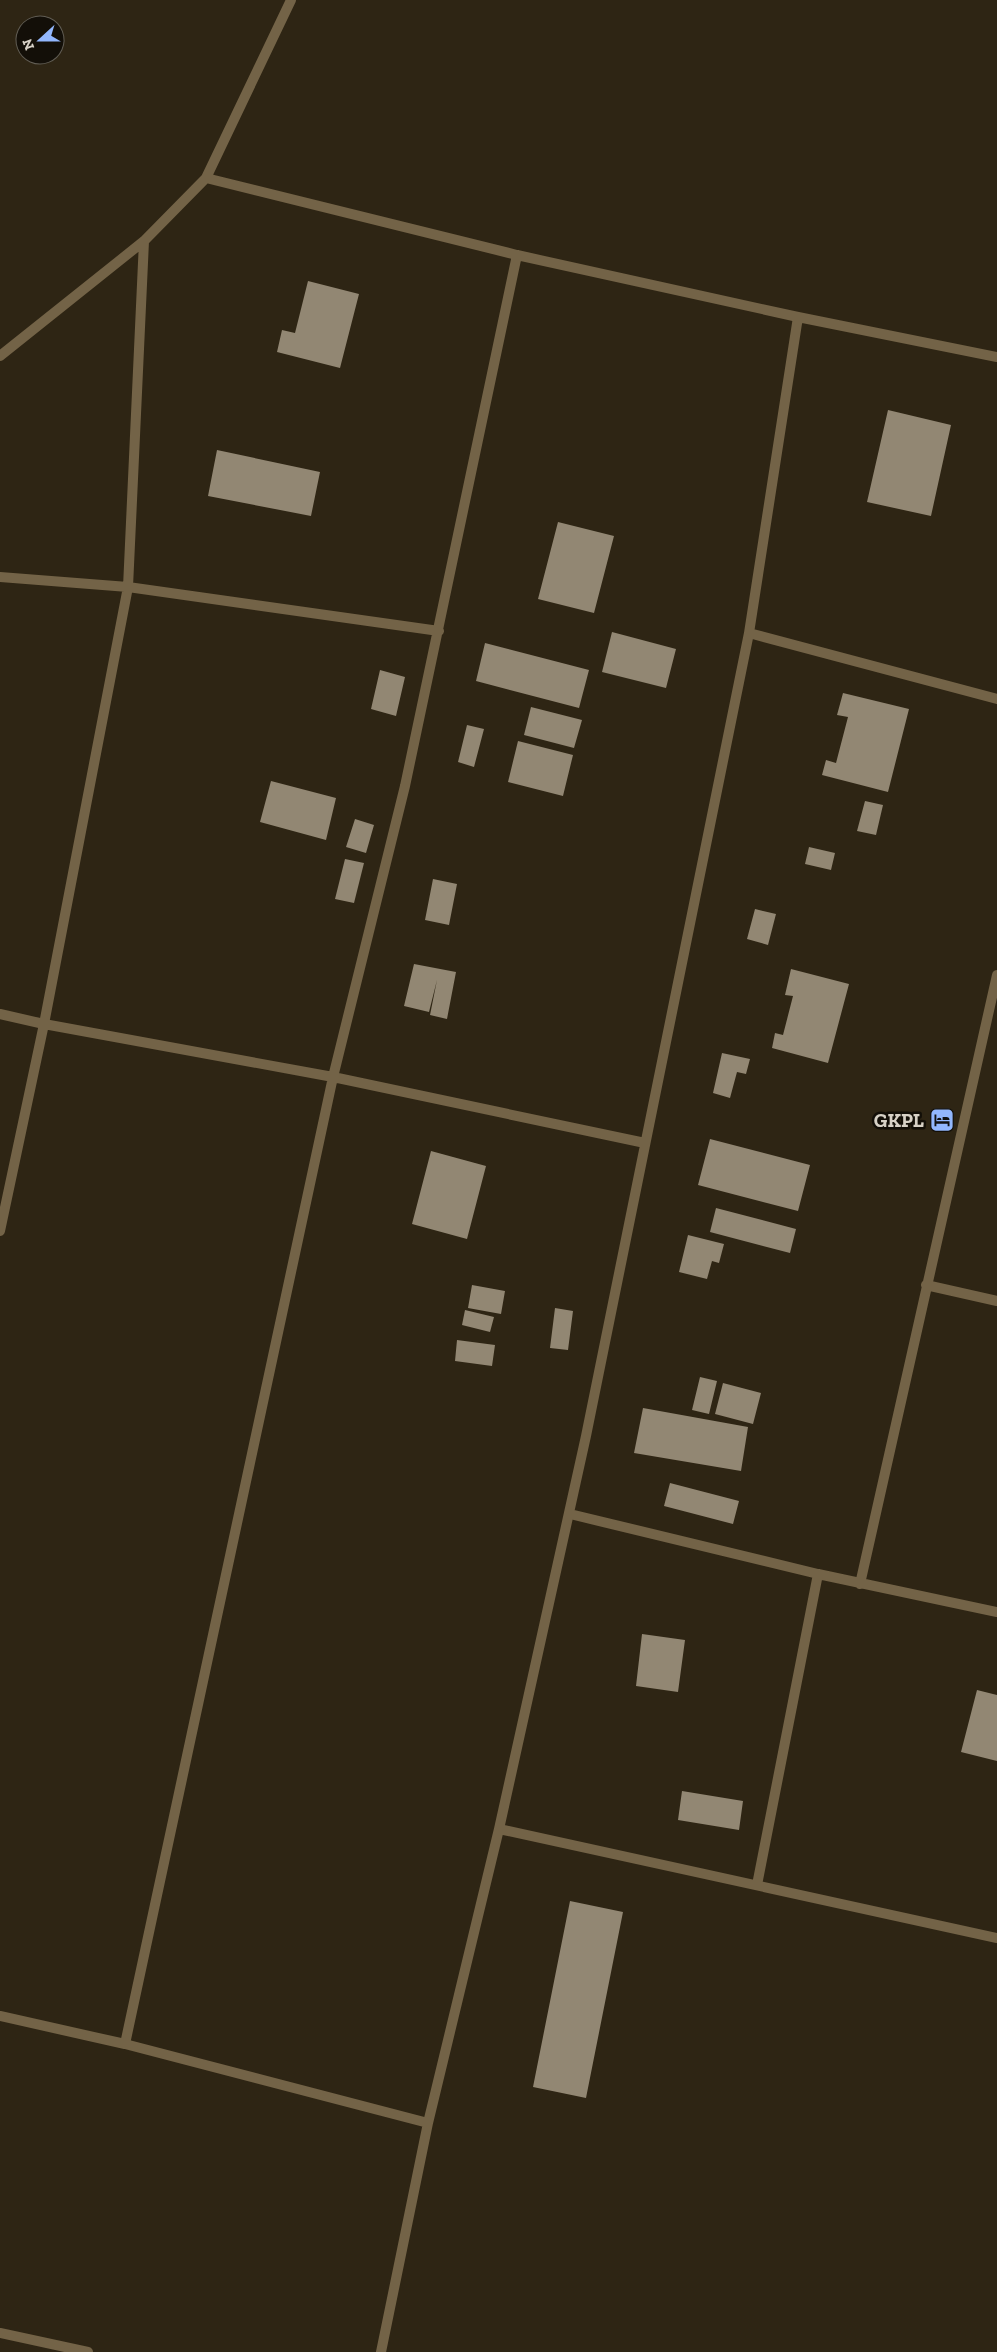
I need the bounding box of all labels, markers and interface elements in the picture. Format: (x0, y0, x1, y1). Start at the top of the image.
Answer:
north arrow (15, 15, 65, 65)
text: N (18, 36, 38, 52)
hotel icon: GKPL (929, 1107, 955, 1133)
place label: GKPL (874, 1108, 924, 1132)

